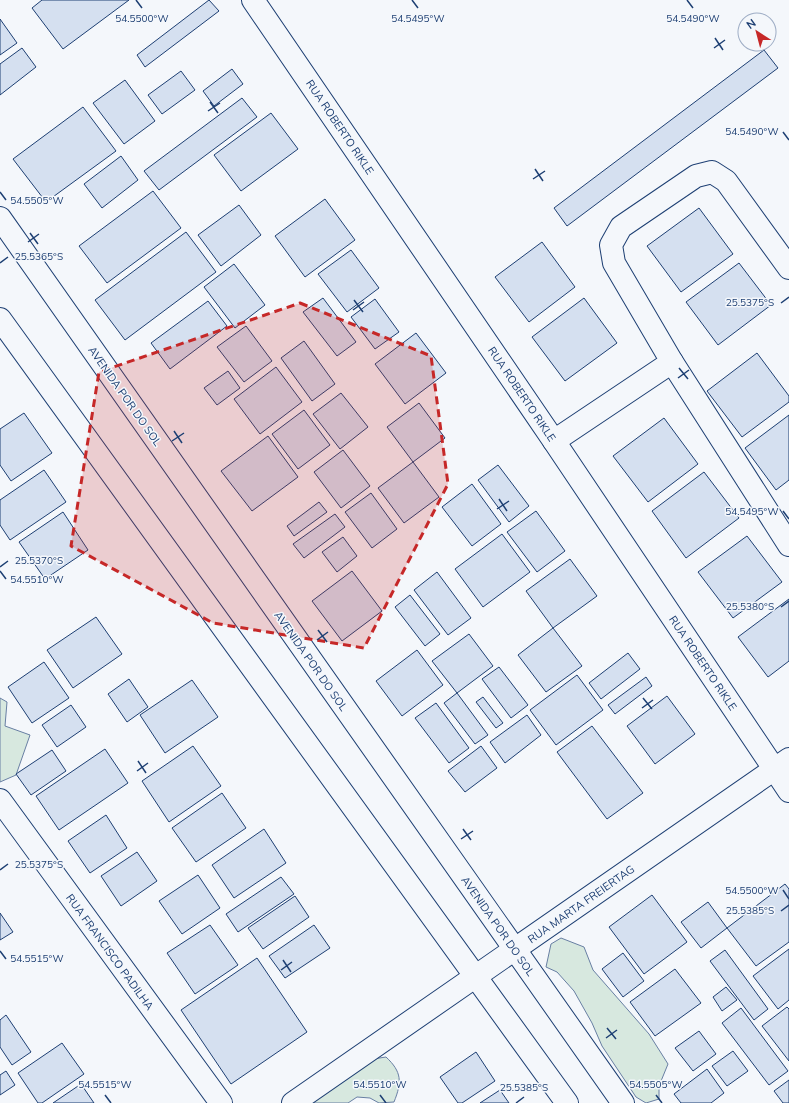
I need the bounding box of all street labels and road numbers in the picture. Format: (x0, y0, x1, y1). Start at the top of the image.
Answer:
street label: RUA ROBERTO RIKLE (303, 77, 377, 177)
street label: AVENIDA POR DO SOL (85, 343, 165, 449)
street label: RUA ROBERTO RIKLE (485, 344, 559, 444)
street label: AVENIDA POR DO SOL (271, 608, 351, 714)
street label: RUA ROBERTO RIKLE (666, 613, 740, 713)
street label: RUA MARTA FREIERTAG (525, 862, 637, 946)
street label: AVENIDA POR DO SOL (458, 873, 538, 979)
street label: RUA FRANCISCO PADILHA (63, 891, 157, 1013)

